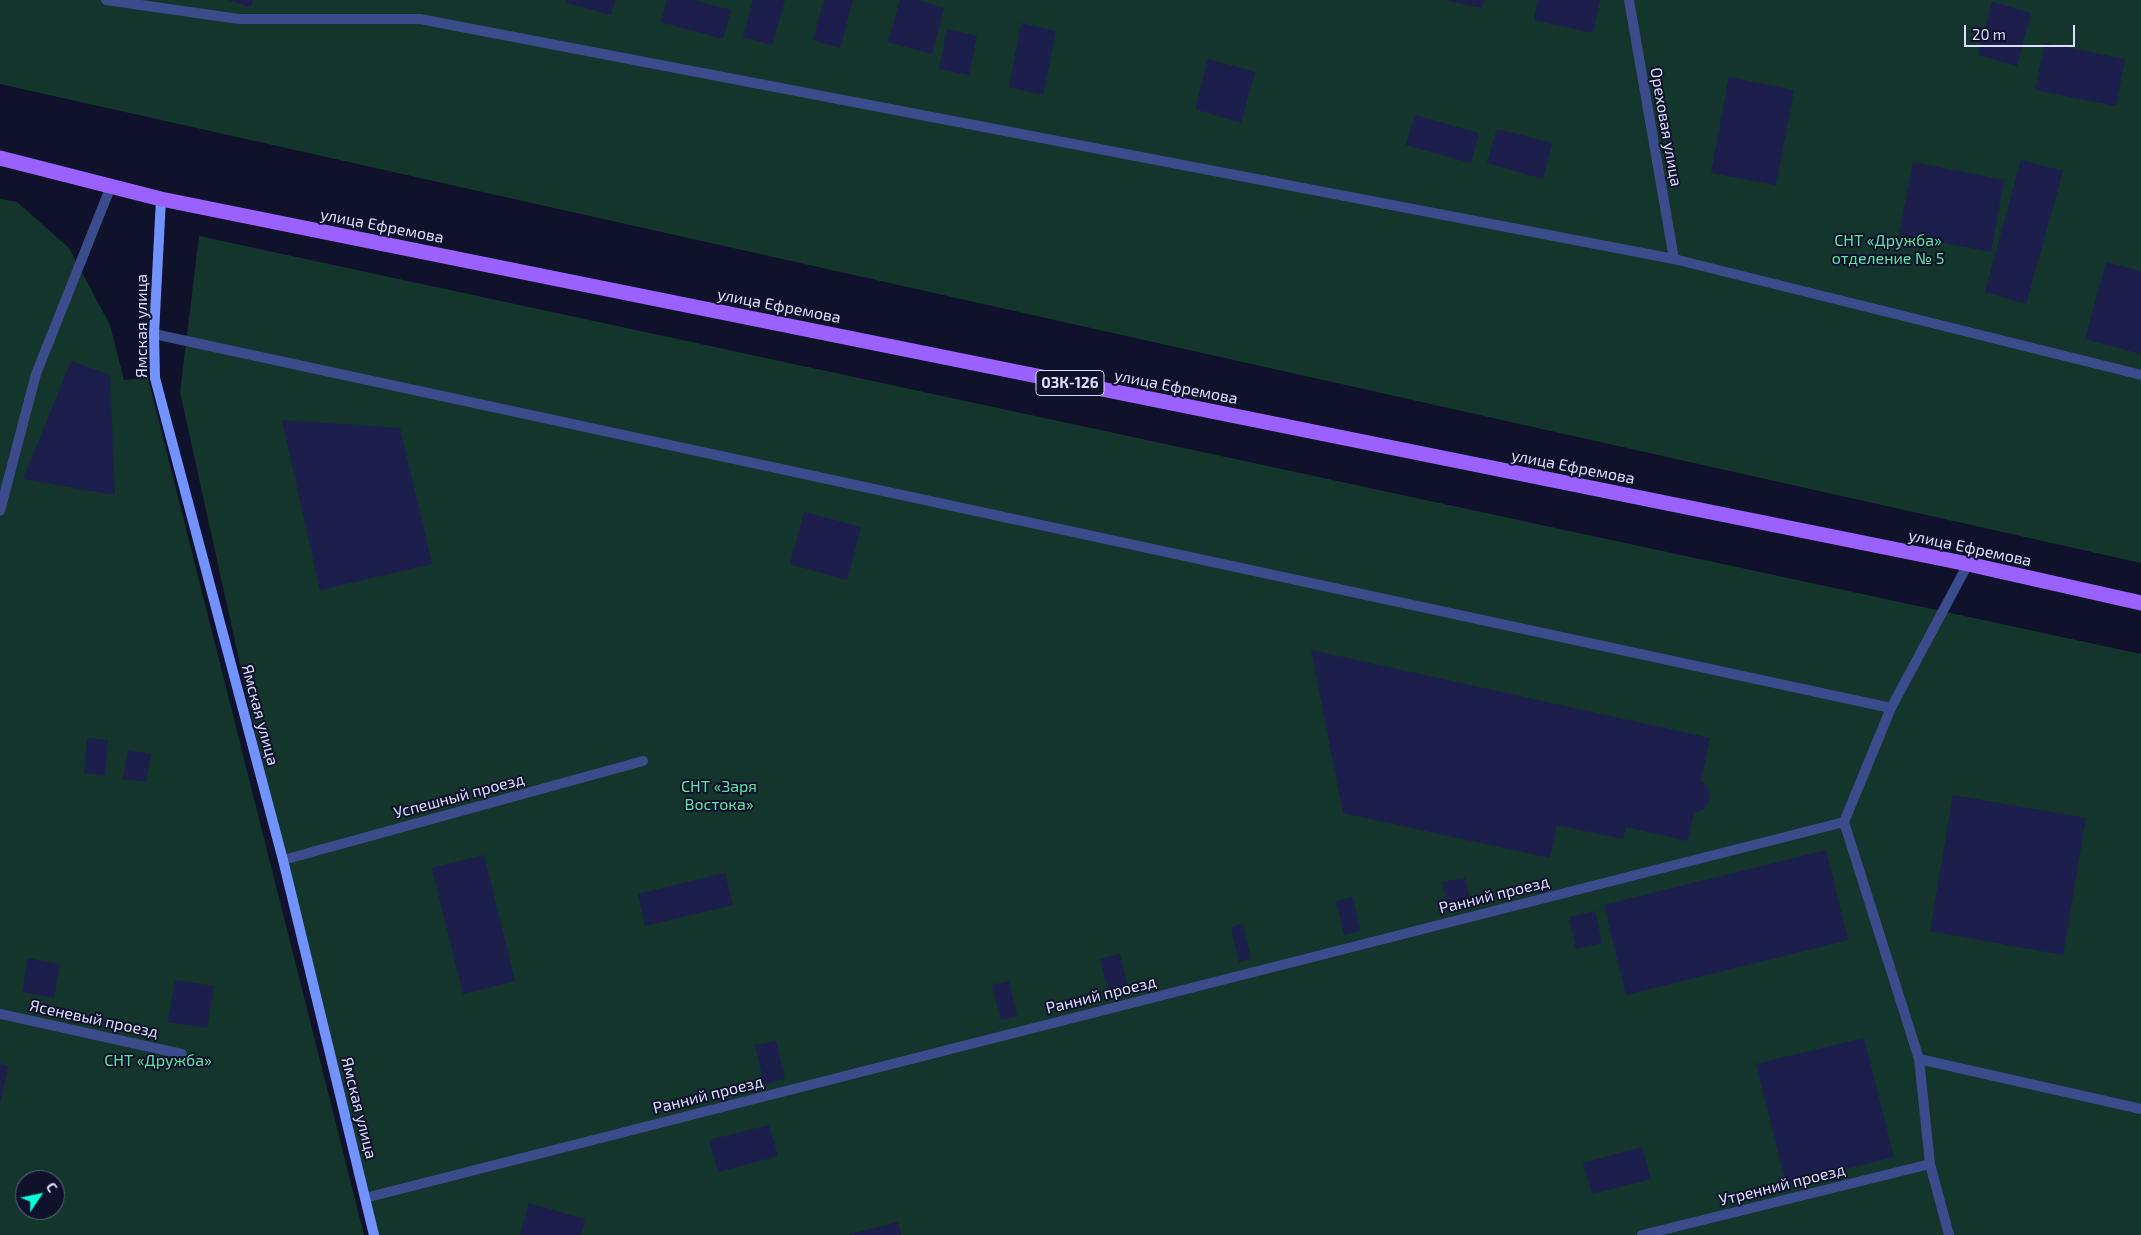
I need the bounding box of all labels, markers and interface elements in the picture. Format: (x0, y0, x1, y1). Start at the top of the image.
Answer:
scale bar (1966, 15, 2077, 47)
text: 20 m (1972, 25, 2006, 43)
street label: Ореховая улица (1646, 66, 1686, 188)
street label: улица Ефремова (319, 205, 445, 247)
park label: СНТ «Дружба» отделение № 5 (1832, 231, 1944, 269)
street label: Ямская улица (132, 274, 152, 378)
street label: улица Ефремова (716, 285, 842, 327)
street label: улица Ефремова (1113, 366, 1239, 408)
road number: 03К-126 (1036, 370, 1104, 396)
street label: улица Ефремова (1510, 446, 1636, 488)
street label: улица Ефремова (1907, 526, 2033, 570)
street label: Ямская улица (237, 662, 283, 768)
street label: Успешный проезд (392, 769, 526, 823)
park label: СНТ «Заря Востока» (681, 777, 757, 815)
street label: Ранний проезд (1437, 872, 1551, 918)
street label: Ранний проезд (1044, 972, 1158, 1018)
street label: Ясеневый проезд (28, 996, 160, 1042)
park label: СНТ «Дружба» (104, 1051, 212, 1071)
street label: Ямская улица (337, 1055, 381, 1161)
street label: Ранний проезд (651, 1072, 765, 1118)
street label: Утренний проезд (1717, 1160, 1847, 1210)
north arrow (15, 1170, 65, 1220)
text: С (43, 1179, 61, 1195)

